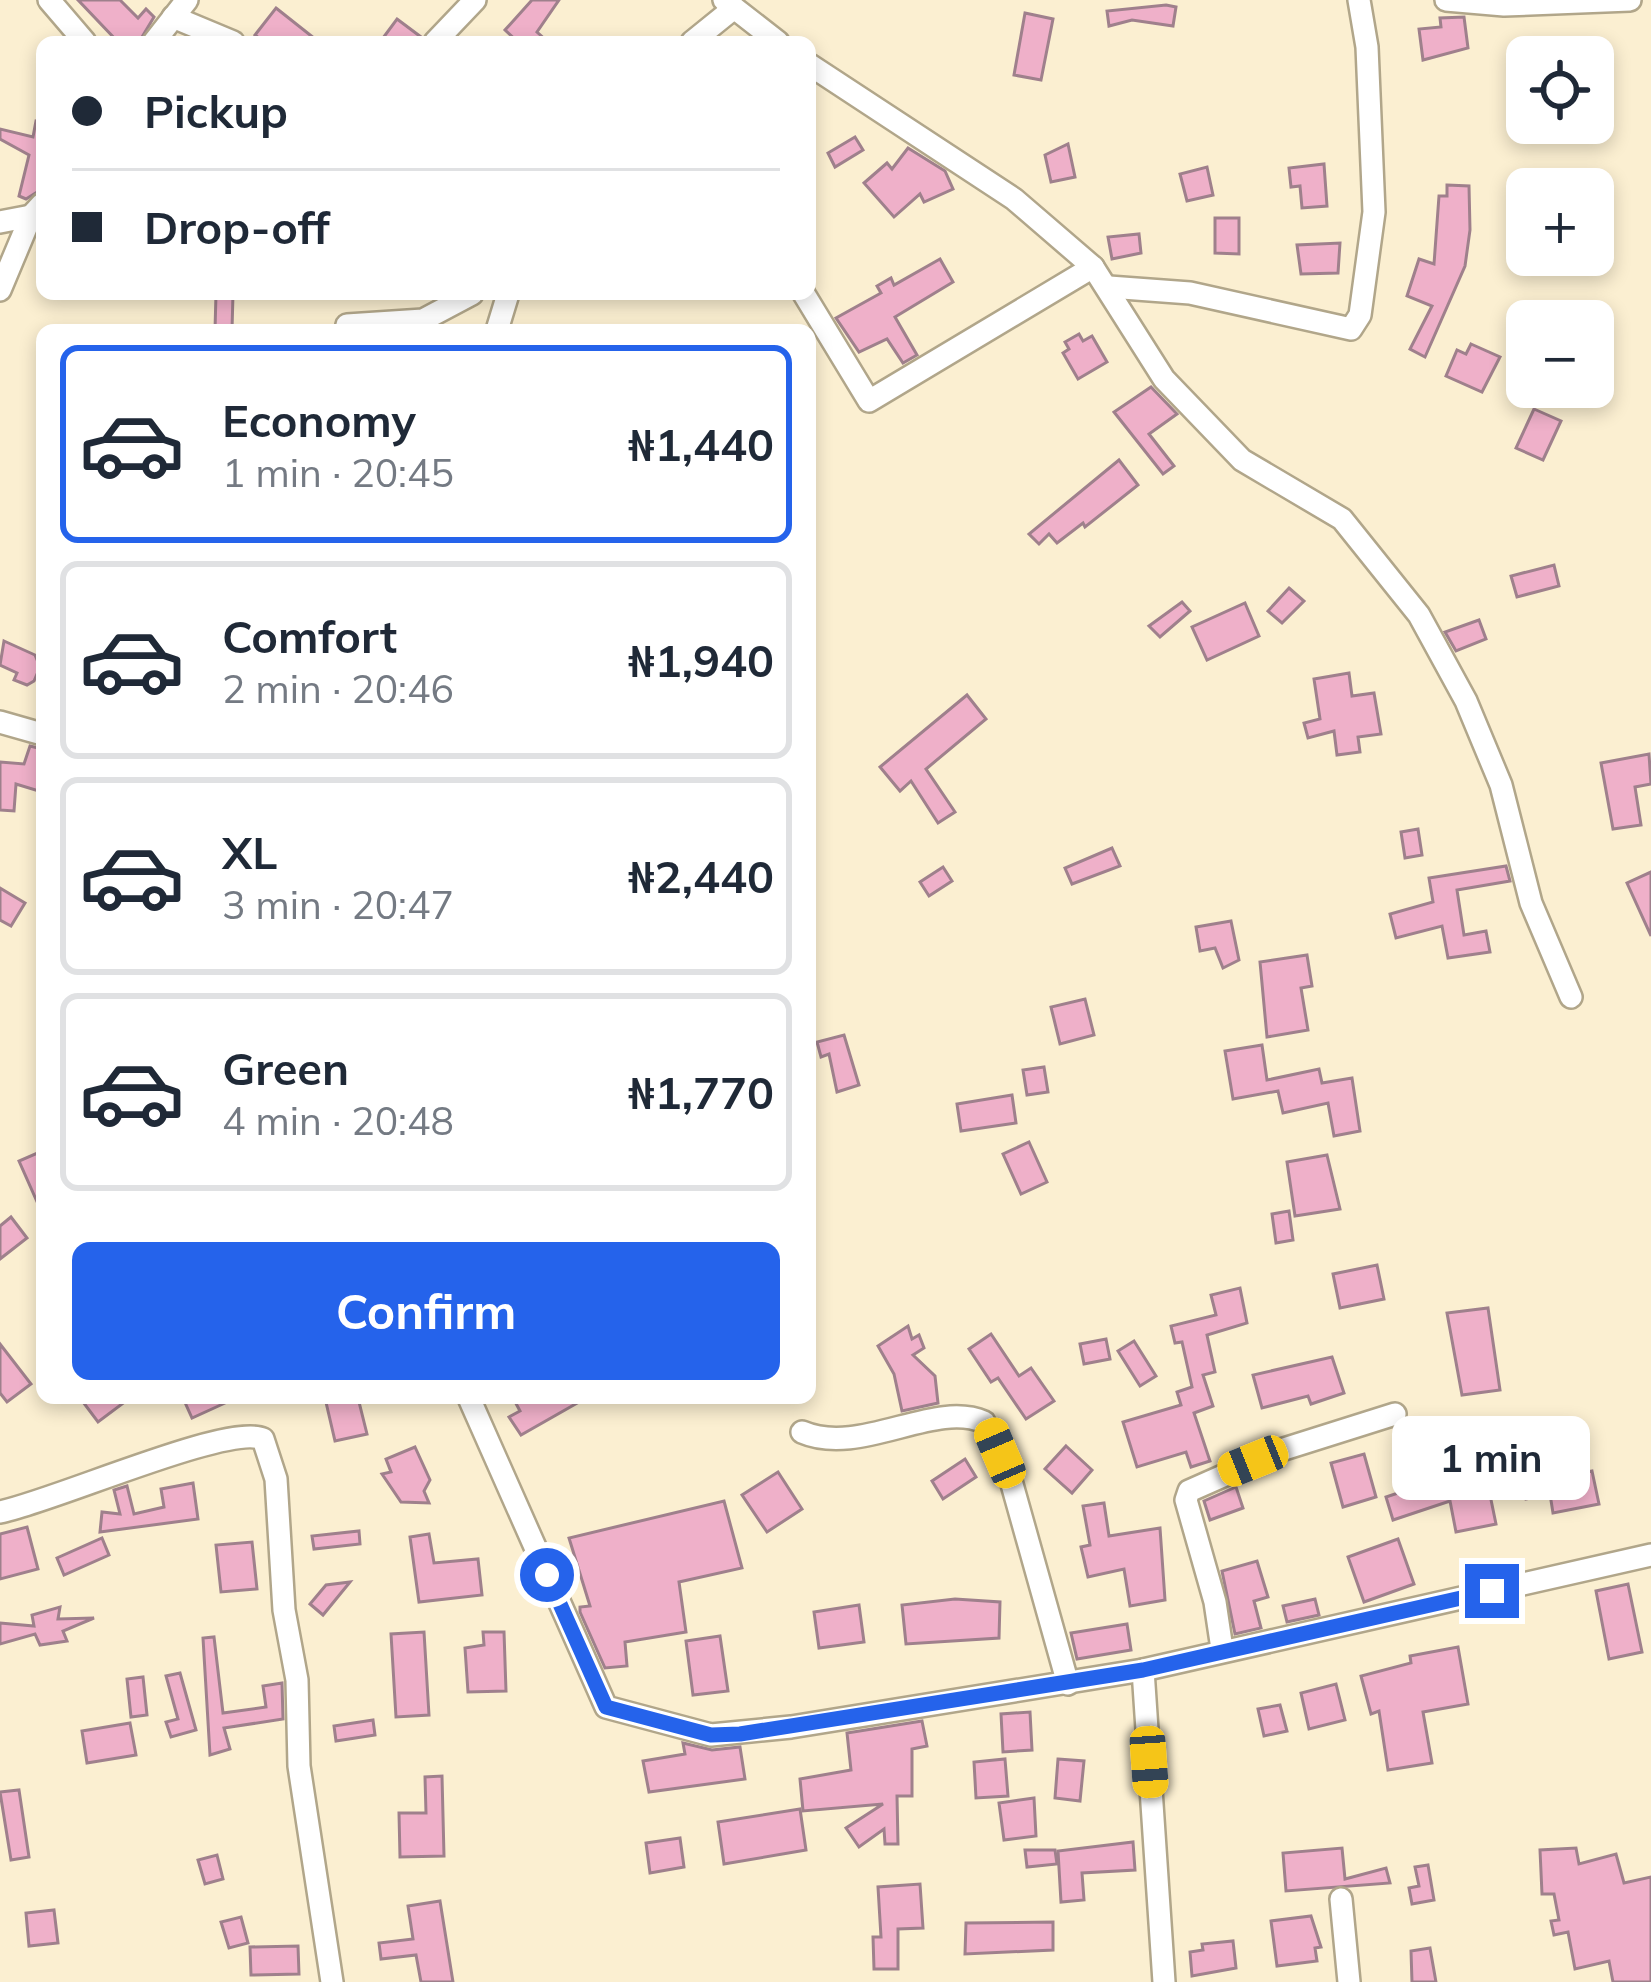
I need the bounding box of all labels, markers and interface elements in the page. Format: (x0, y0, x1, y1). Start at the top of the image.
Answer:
map controls (1506, 36, 1614, 408)
button: locate (1506, 36, 1614, 144)
text: Pickup (144, 83, 288, 139)
button: + (1506, 168, 1614, 276)
text: Drop-off (144, 199, 330, 255)
button: − (1506, 300, 1614, 408)
icon: car (78, 390, 186, 498)
text: Economy (222, 392, 416, 448)
text: ₦1,440 (628, 416, 774, 472)
text: 1 min · 20:45 (222, 448, 454, 497)
icon: car (78, 606, 186, 714)
text: Comfort (222, 608, 397, 664)
text: ₦1,940 (628, 632, 774, 688)
text: 2 min · 20:46 (222, 664, 454, 713)
icon: car (78, 822, 186, 930)
text: XL (222, 824, 277, 880)
text: ₦2,440 (628, 848, 774, 904)
text: 3 min · 20:47 (222, 880, 454, 929)
icon: car (78, 1038, 186, 1146)
text: Green (222, 1040, 349, 1096)
text: ₦1,770 (628, 1064, 774, 1120)
text: 4 min · 20:48 (222, 1096, 454, 1145)
button: Confirm (72, 1242, 780, 1380)
car (969, 1413, 1031, 1493)
callout: 1 min (1393, 1417, 1591, 1501)
car (1213, 1431, 1293, 1491)
text: 1 min (1440, 1433, 1542, 1482)
route start (520, 1548, 574, 1602)
route end (1465, 1564, 1519, 1618)
car (1129, 1725, 1169, 1799)

